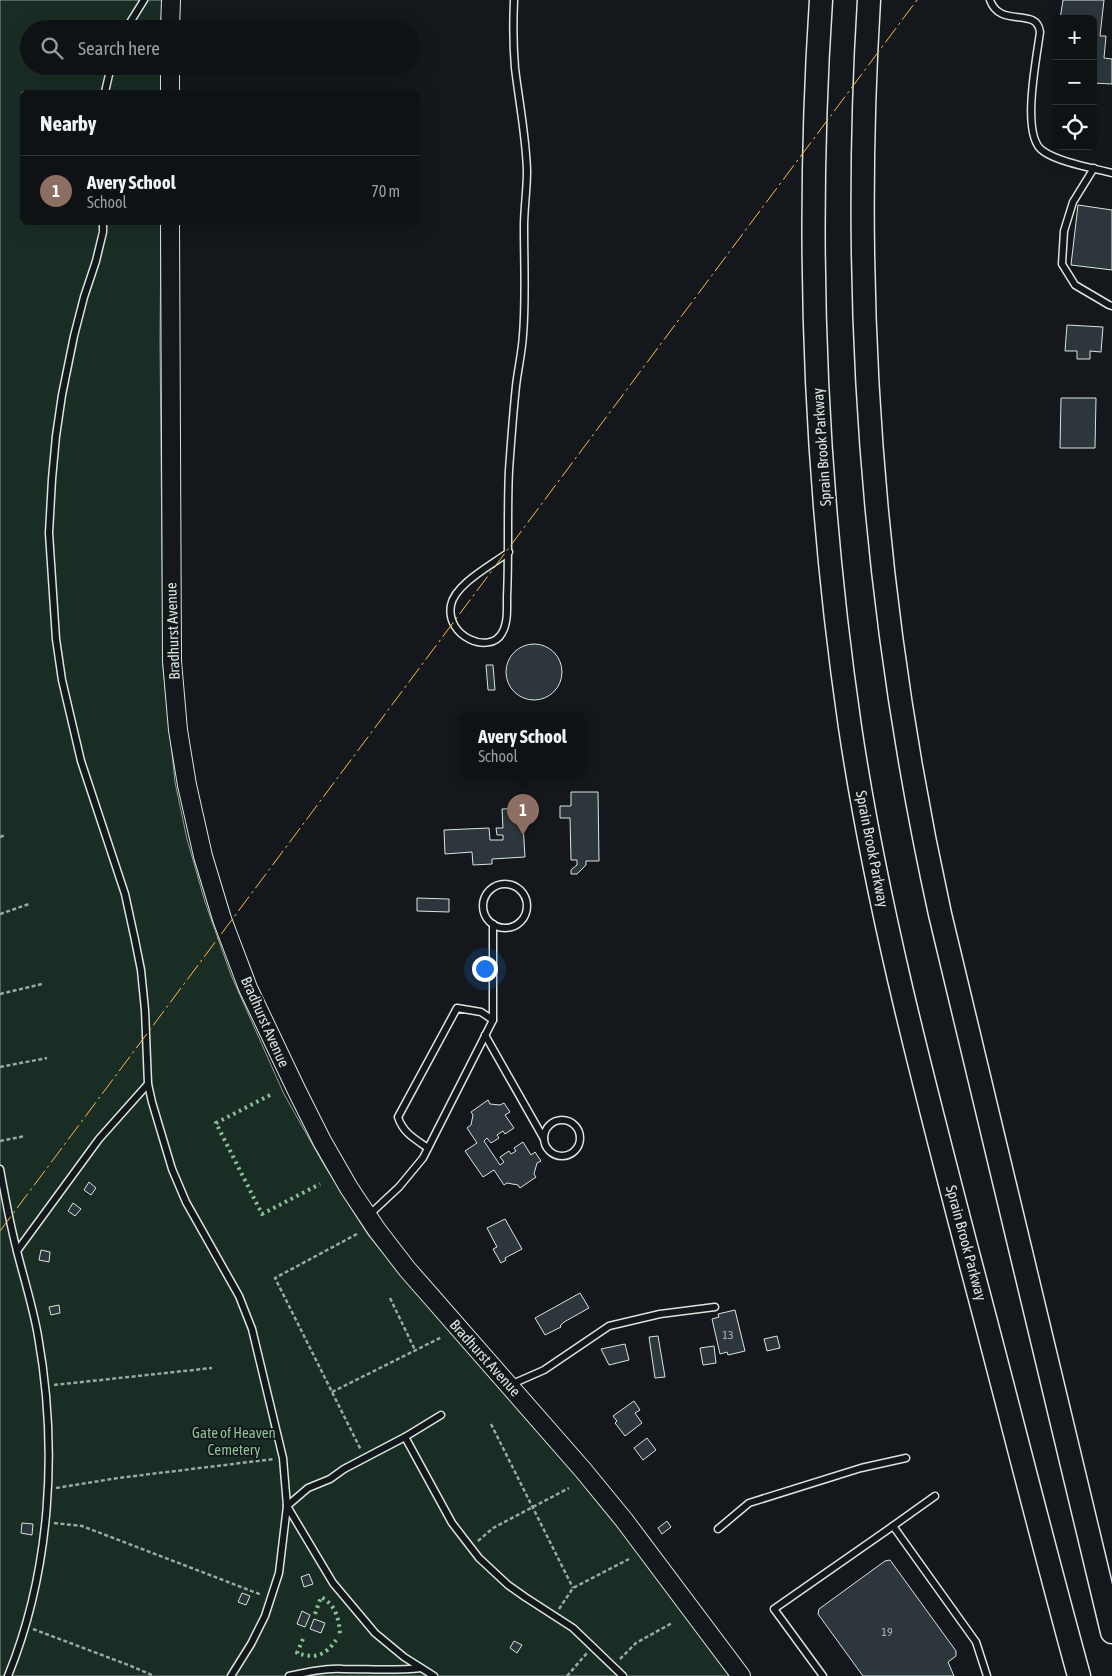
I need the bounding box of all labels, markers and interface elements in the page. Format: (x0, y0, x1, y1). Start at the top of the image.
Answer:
map controls (1052, 15, 1097, 150)
button: + (1052, 15, 1097, 60)
search box (20, 20, 420, 75)
icon: search (38, 34, 66, 62)
text: Search here (78, 37, 160, 59)
button: − (1052, 60, 1097, 105)
button: locate (1052, 105, 1097, 150)
text: Nearby (40, 111, 96, 135)
text: Avery School (87, 171, 176, 193)
text: 1 (52, 182, 60, 200)
text: 70 m (371, 182, 400, 200)
text: School (87, 193, 127, 211)
street label: Sprain Brook Parkway (809, 387, 834, 507)
street label: Bradhurst Avenue (162, 582, 183, 680)
popup (460, 712, 585, 777)
text: Avery School (478, 725, 567, 747)
text: School (478, 747, 518, 765)
street label: Sprain Brook Parkway (853, 789, 892, 909)
pin: 1 (507, 794, 539, 835)
your location (472, 956, 498, 982)
street label: Bradhurst Avenue (238, 974, 293, 1070)
street label: Sprain Brook Parkway (943, 1183, 990, 1302)
street label: Bradhurst Avenue (446, 1316, 524, 1400)
house number: 13 (722, 1328, 734, 1342)
park label: Gate of Heaven Cemetery (192, 1424, 276, 1458)
house number: 19 (881, 1625, 893, 1639)

